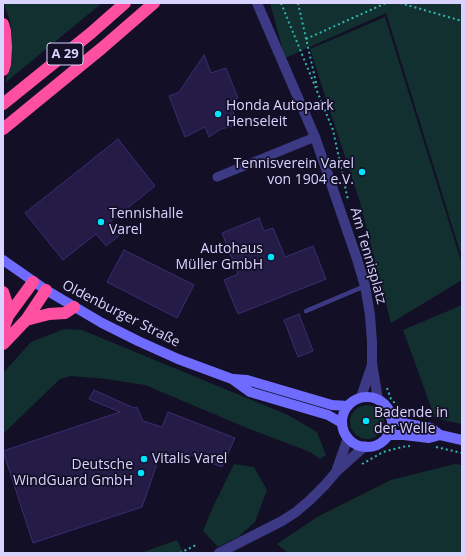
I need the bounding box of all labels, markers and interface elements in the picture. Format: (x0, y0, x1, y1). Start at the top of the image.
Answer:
road number: A 29 (47, 43, 83, 65)
place label: Honda Autopark Henseleit (226, 98, 334, 130)
marker: Honda Autopark Henseleit (213, 109, 223, 119)
place label: Tennisverein Varel von 1904 e.V. (234, 156, 354, 188)
marker: Tennisverein Varel von 1904 e.V. (357, 167, 367, 177)
place label: Tennishalle Varel (109, 206, 183, 238)
street label: Am Tennisplatz (346, 206, 390, 306)
marker: Tennishalle Varel (96, 217, 106, 227)
place label: Autohaus Müller GmbH (176, 241, 263, 274)
marker: Autohaus Müller GmbH (266, 252, 276, 262)
street label: Oldenburger Straße (59, 277, 183, 351)
place label: Badende in der Welle (374, 405, 448, 438)
marker: Badende in der Welle (361, 416, 371, 426)
place label: Vitalis Varel (152, 451, 227, 467)
marker: Vitalis Varel (139, 454, 149, 464)
place label: Deutsche WindGuard GmbH (13, 457, 133, 490)
marker: Deutsche WindGuard GmbH (136, 468, 146, 478)

